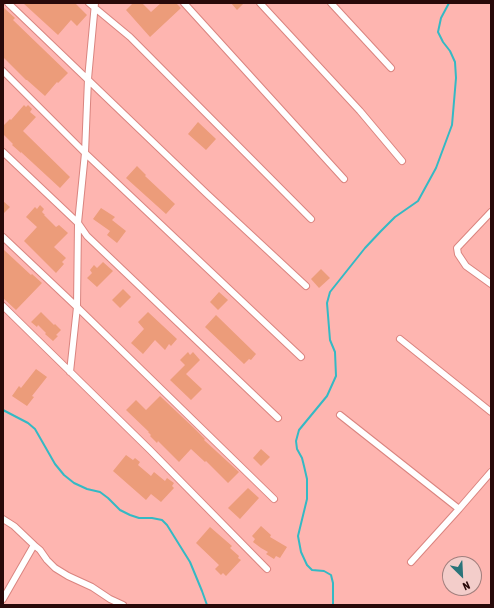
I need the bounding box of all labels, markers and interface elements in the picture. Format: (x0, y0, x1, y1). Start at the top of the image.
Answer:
north arrow (442, 556, 482, 596)
text: N (461, 579, 472, 593)

